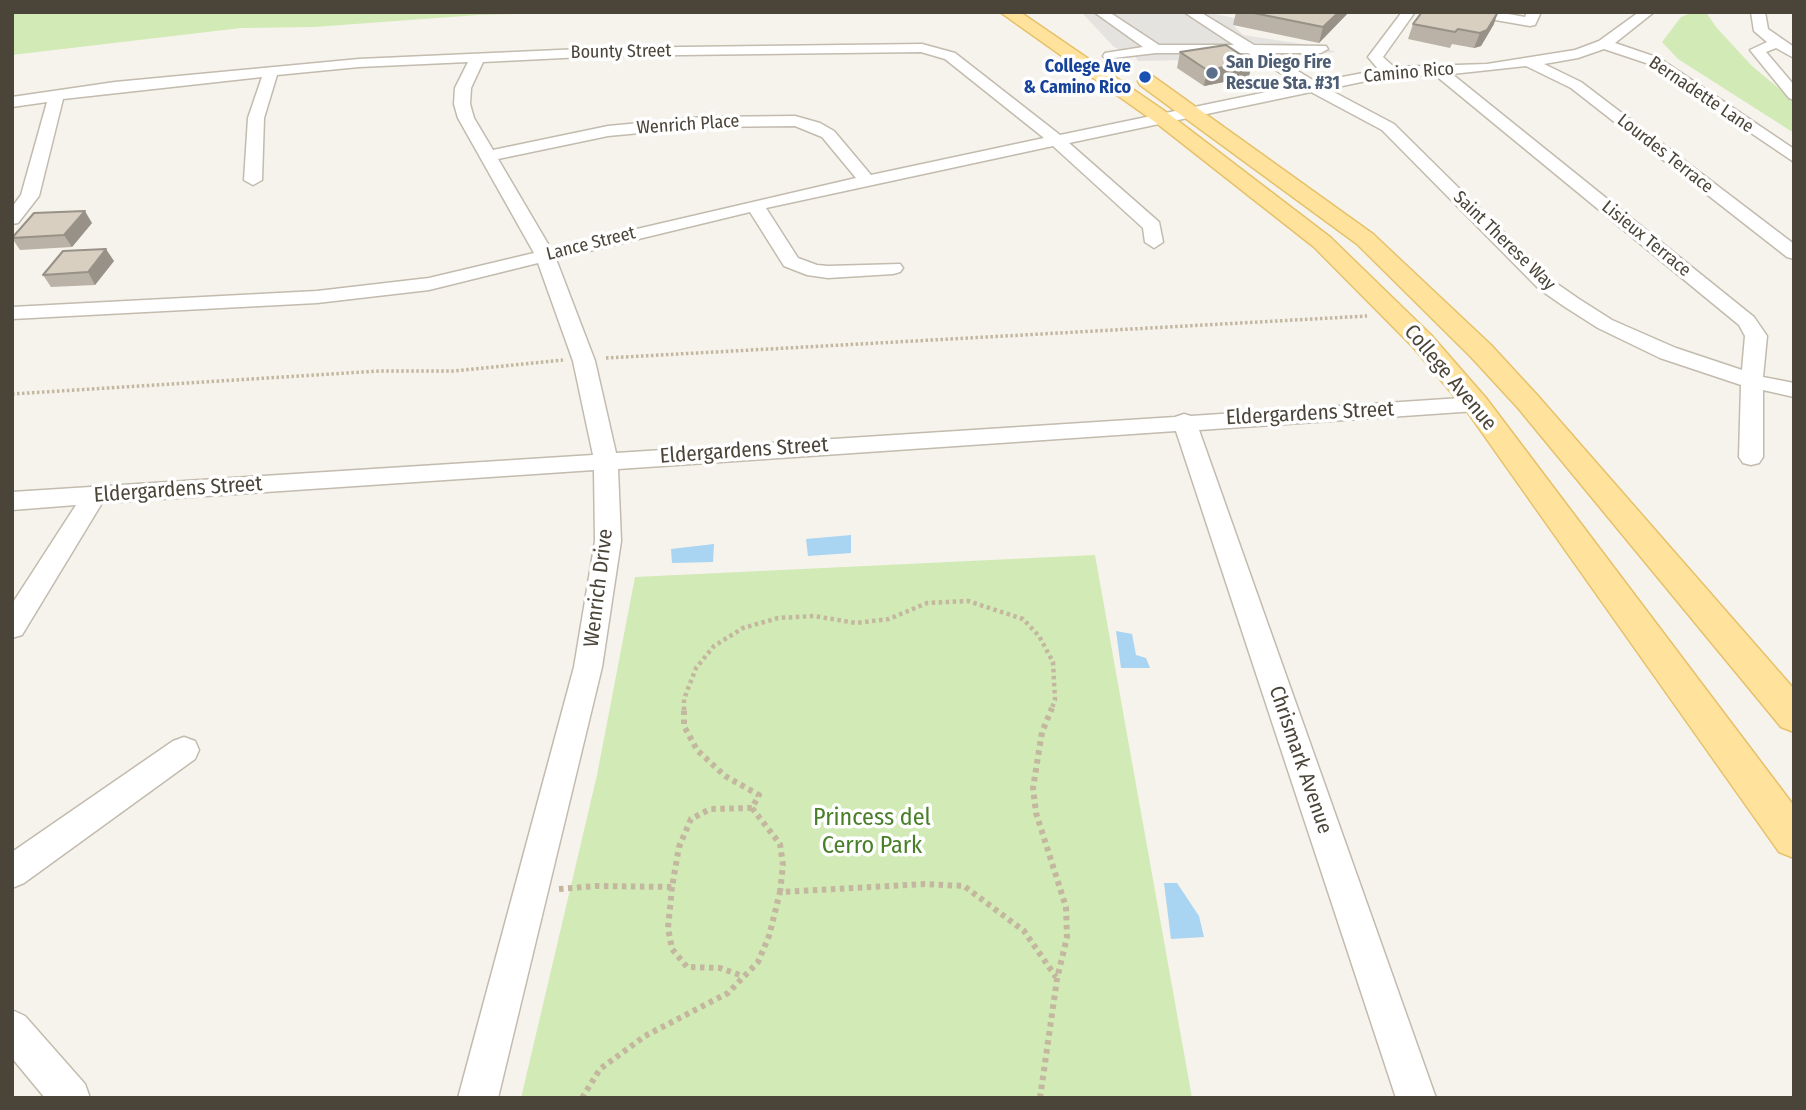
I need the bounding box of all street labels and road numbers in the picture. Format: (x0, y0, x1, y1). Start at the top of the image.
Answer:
street label: Bounty Street (571, 40, 671, 64)
street label: Bernadette Lane (1645, 52, 1757, 138)
street label: Camino Rico (1363, 58, 1455, 88)
street label: Lourdes Terrace (1613, 110, 1717, 198)
street label: Wenrich Place (636, 111, 740, 139)
street label: Saint Therese Way (1448, 187, 1560, 295)
street label: Lisieux Terrace (1597, 196, 1695, 282)
street label: Lance Street (544, 223, 638, 265)
street label: College Avenue (1398, 320, 1502, 436)
street label: Eldergardens Street (1225, 397, 1395, 431)
street label: Eldergardens Street (659, 433, 829, 469)
street label: Eldergardens Street (93, 472, 263, 508)
street label: Wenrich Drive (579, 527, 619, 649)
street label: Chrismark Avenue (1263, 683, 1337, 837)

